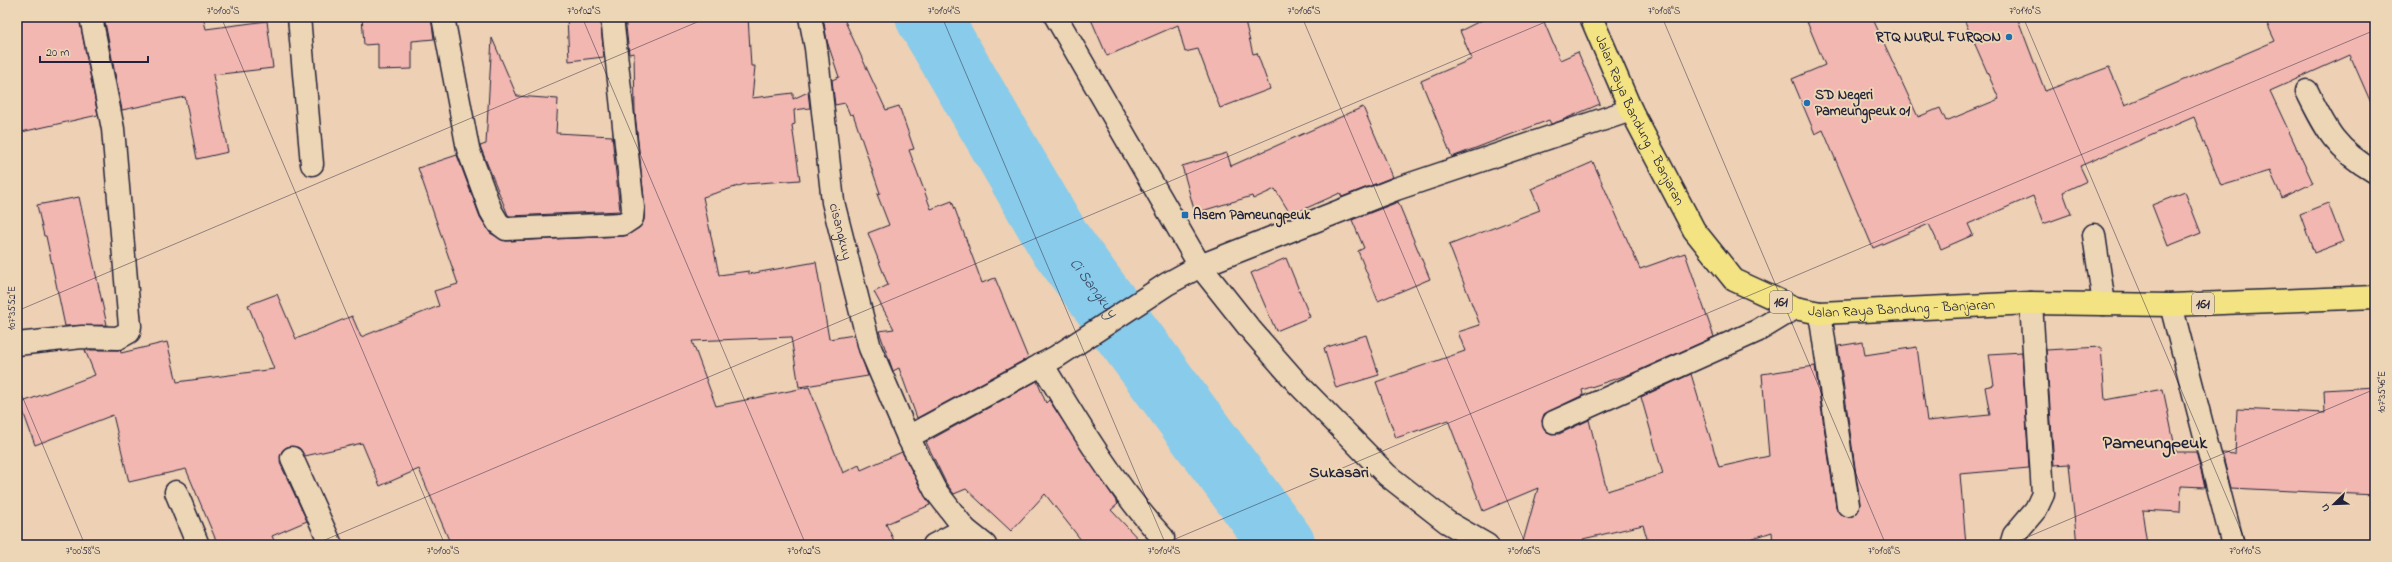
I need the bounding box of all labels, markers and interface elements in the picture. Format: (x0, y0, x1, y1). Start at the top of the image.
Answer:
text: 7°01'00"S (207, 4, 240, 19)
text: 7°01'02"S (567, 4, 601, 19)
text: 7°01'04"S (928, 4, 961, 19)
text: 7°01'06"S (1288, 4, 1321, 19)
text: 7°01'08"S (1648, 4, 1681, 19)
text: 7°01'10"S (2009, 4, 2041, 19)
place label: RTQ NURUL FURQON (1875, 27, 2001, 48)
street label: Jalan Raya Bandung - Banjaran (1589, 32, 1690, 209)
marker: RTQ NURUL FURQON (2004, 32, 2014, 42)
scale bar (40, 38, 148, 64)
text: 20 m (46, 44, 69, 62)
place label: SD Negeri Pameungpeuk 01 (1815, 85, 1911, 124)
marker: SD Negeri Pameungpeuk 01 (1802, 98, 1812, 108)
street label: cisangkuy (823, 201, 858, 263)
place label: Asem Pameungpeuk (1193, 205, 1311, 228)
marker: Asem Pameungpeuk (1180, 210, 1190, 220)
water label: Ci Sangkuy (1064, 254, 1123, 324)
text: 107°35'52"E (5, 286, 20, 330)
road number: 161 (1770, 291, 1792, 313)
road number: 161 (2192, 293, 2214, 315)
street label: Jalan Raya Bandung - Banjaran (1806, 294, 1996, 324)
text: 107°35'46"E (2375, 371, 2390, 413)
district label: Pameungpeuk (2103, 431, 2208, 458)
district label: Sukasari (1309, 461, 1369, 485)
north arrow (2314, 484, 2354, 524)
text: U (2317, 501, 2334, 514)
text: 7°00'58"S (66, 544, 101, 559)
text: 7°01'00"S (427, 544, 460, 559)
text: 7°01'02"S (787, 544, 821, 559)
text: 7°01'04"S (1148, 544, 1181, 559)
text: 7°01'06"S (1508, 544, 1541, 559)
text: 7°01'08"S (1868, 544, 1901, 559)
text: 7°01'10"S (2229, 544, 2261, 559)

